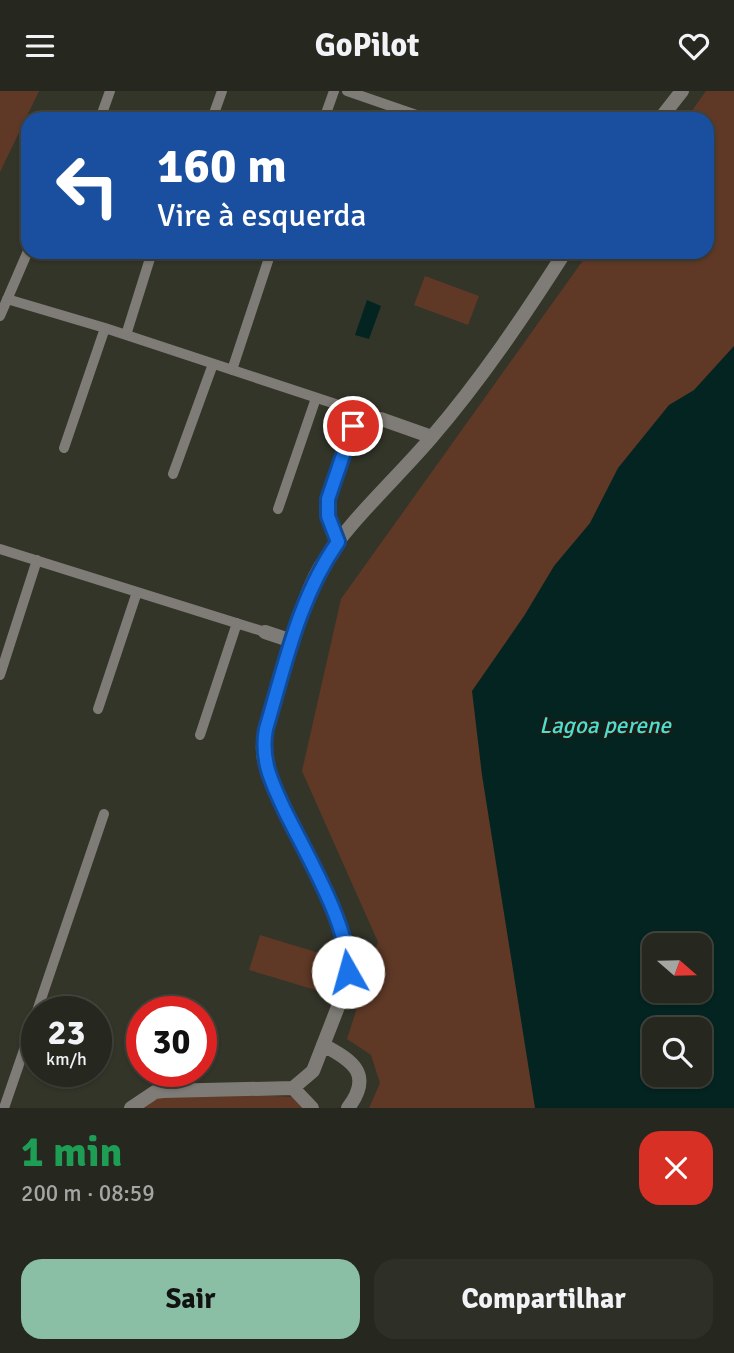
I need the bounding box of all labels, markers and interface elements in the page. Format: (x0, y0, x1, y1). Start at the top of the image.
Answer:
text: GoPilot (315, 26, 419, 65)
icon: menu (21, 27, 59, 65)
icon: heart (675, 27, 713, 65)
text: 160 m (157, 136, 287, 196)
icon: left (42, 140, 133, 231)
text: Vire à esquerda (157, 196, 367, 235)
pin (323, 396, 383, 456)
icon: arrive (334, 407, 372, 445)
water label: Lagoa perene (539, 711, 672, 740)
north arrow (642, 933, 712, 1003)
map controls (642, 933, 712, 1087)
position arrow (311, 935, 385, 1009)
speed limit sign: 30 (126, 996, 217, 1087)
text: 23 (48, 1011, 85, 1054)
button: search (642, 1017, 712, 1087)
text: km/h (46, 1048, 87, 1070)
text: 1 min (21, 1127, 122, 1178)
button: close (639, 1131, 713, 1205)
text: 200 m · 08:59 (21, 1179, 155, 1208)
button: Sair (21, 1259, 360, 1339)
button: Compartilhar (374, 1259, 713, 1339)

